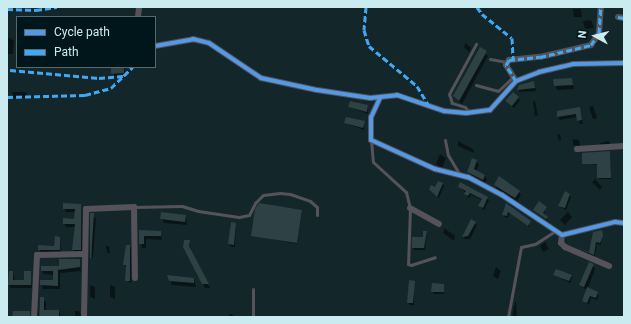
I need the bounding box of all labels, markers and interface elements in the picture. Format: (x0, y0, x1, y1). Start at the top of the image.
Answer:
legend (16, 16, 156, 68)
north arrow (575, 16, 615, 56)
text: Cycle path (54, 25, 110, 39)
text: N (576, 30, 590, 39)
text: Path (54, 45, 79, 59)

